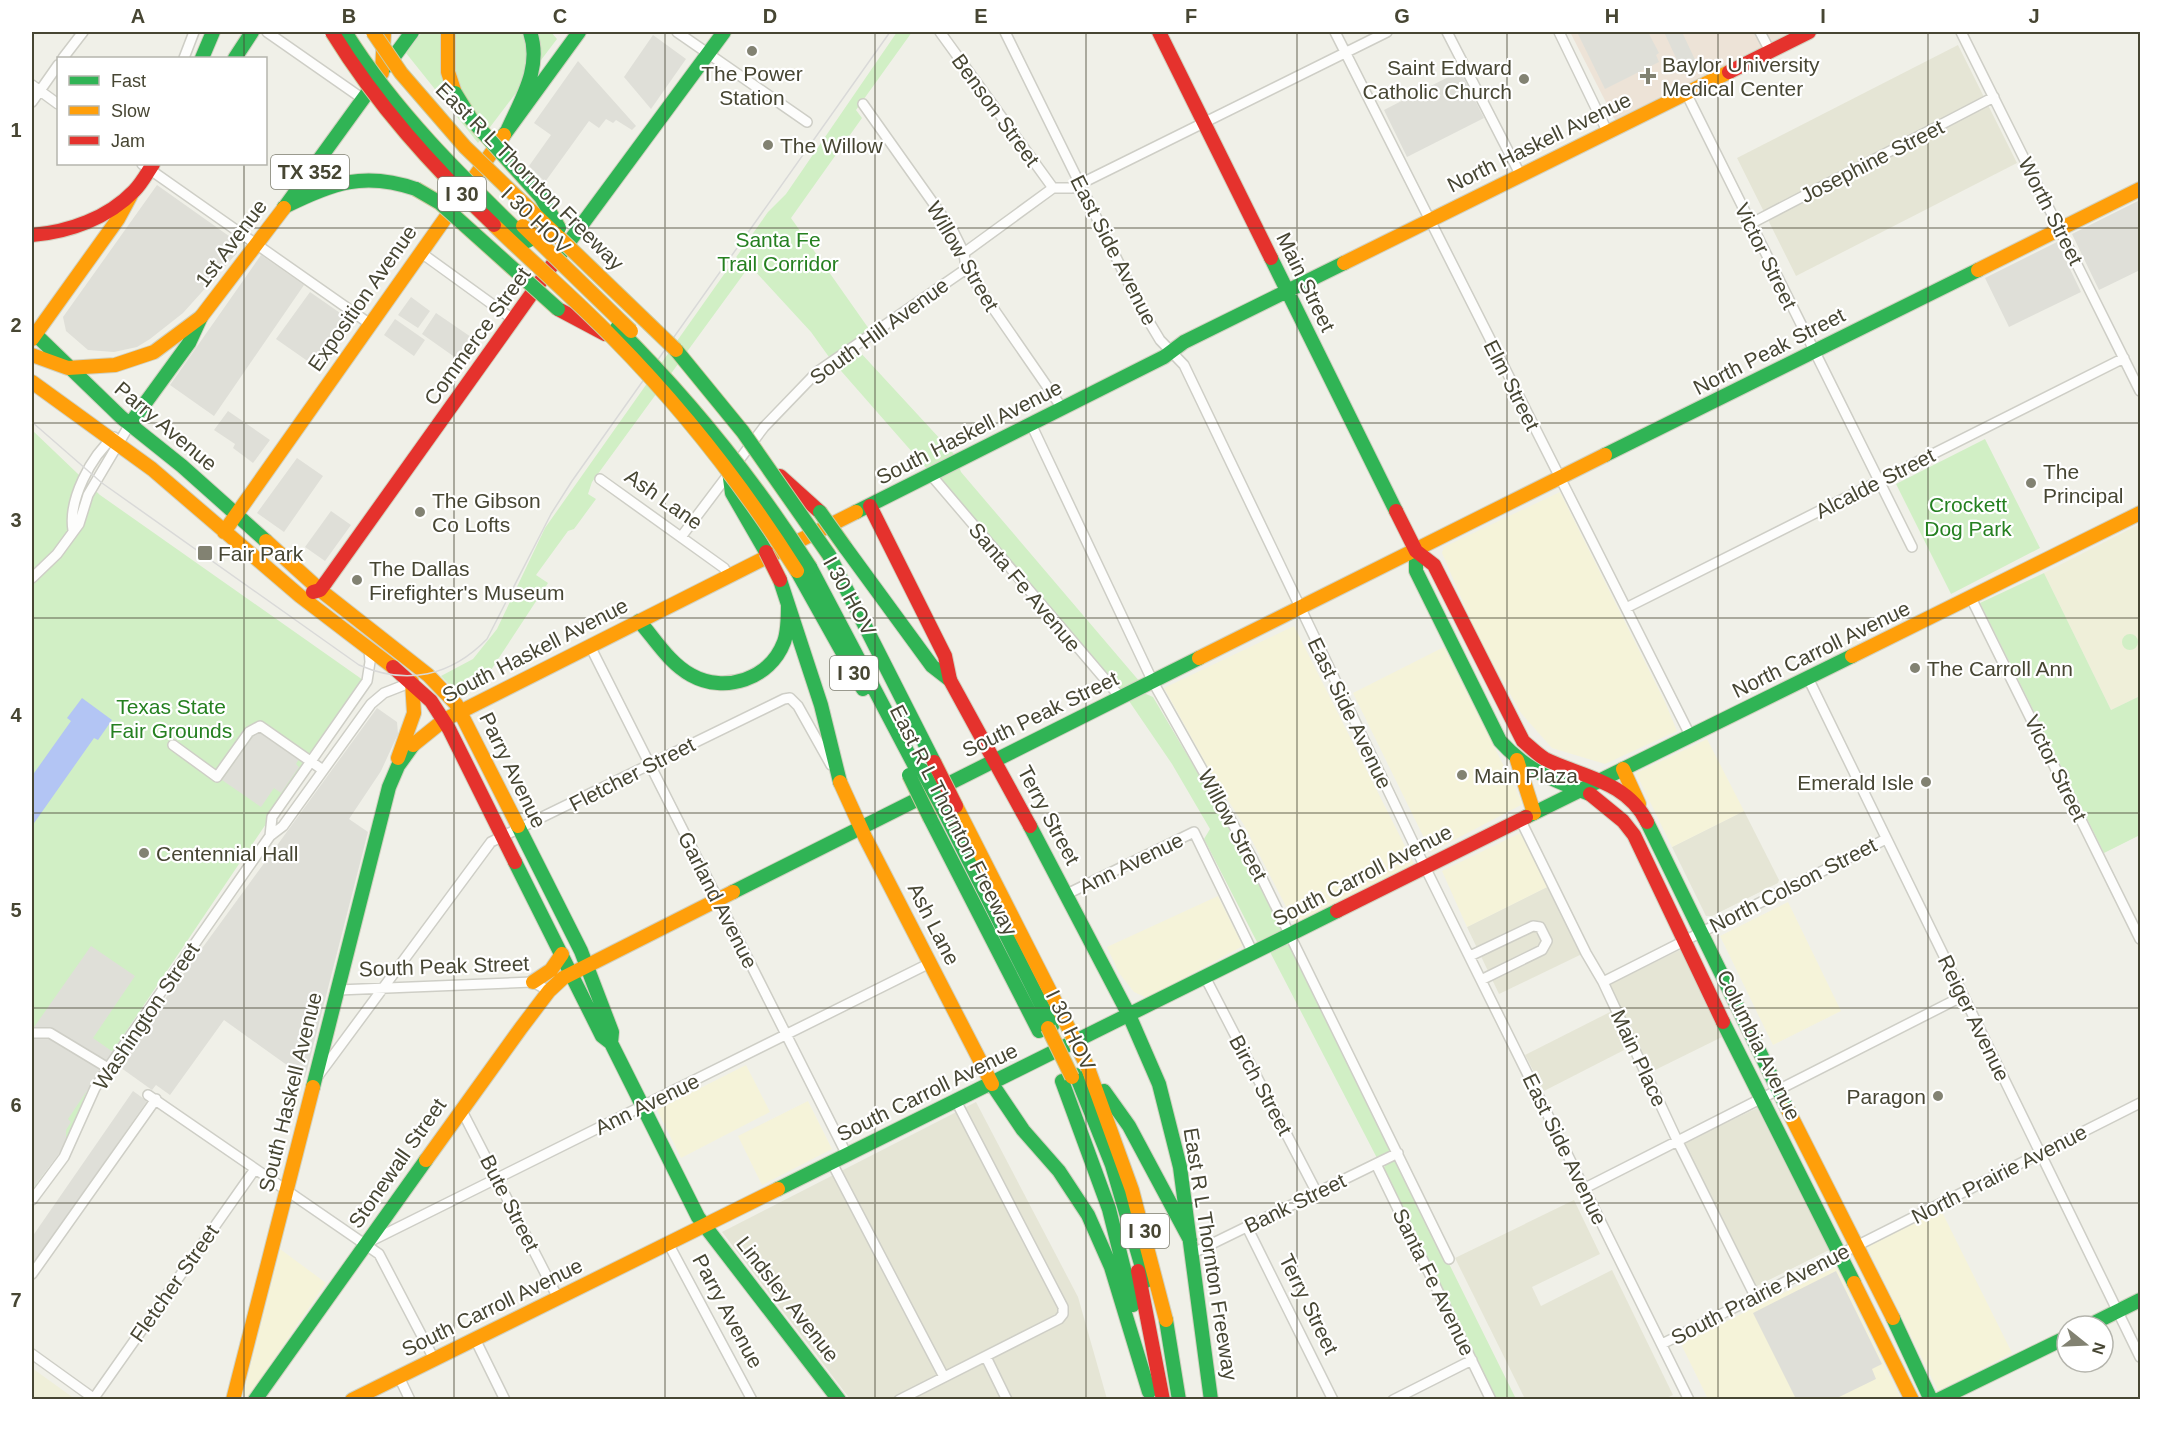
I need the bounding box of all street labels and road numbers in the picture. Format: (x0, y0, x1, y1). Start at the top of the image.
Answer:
street label: Benson Street (948, 49, 1045, 171)
street label: East R L Thornton Freeway (431, 77, 629, 275)
street label: North Haskell Avenue (1443, 87, 1635, 197)
street label: Josephine Street (1797, 115, 1948, 207)
street label: Worth Street (2014, 153, 2088, 269)
road number: TX 352 (271, 155, 349, 189)
street label: East Side Avenue (1066, 171, 1162, 329)
road number: I 30 (438, 177, 486, 211)
street label: I 30 HOV (497, 182, 575, 258)
street label: 1st Avenue (191, 195, 271, 291)
street label: Willow Street (922, 197, 1004, 315)
street label: Victor Street (1730, 199, 1802, 313)
street label: Exposition Avenue (303, 221, 421, 375)
street label: Main Street (1272, 229, 1340, 335)
street label: Commerce Street (419, 263, 535, 409)
street label: South Hill Avenue (805, 273, 953, 389)
street label: North Peak Street (1689, 303, 1849, 399)
street label: Elm Street (1480, 336, 1545, 434)
street label: South Haskell Avenue (872, 375, 1066, 489)
street label: Parry Avenue (110, 377, 222, 475)
street label: Alcalde Street (1812, 443, 1939, 523)
street label: Ash Lane (621, 464, 707, 534)
street label: Santa Fe Avenue (965, 518, 1085, 656)
street label: I 30 HOV (819, 553, 881, 639)
street label: South Haskell Avenue (438, 593, 632, 707)
street label: North Carroll Avenue (1729, 596, 1913, 702)
street label: East Side Avenue (1303, 634, 1397, 792)
road number: I 30 (830, 656, 878, 690)
street label: South Peak Street (958, 666, 1122, 762)
street label: East R L Thornton Freeway (886, 701, 1022, 940)
street label: Parry Avenue (475, 708, 551, 832)
street label: Victor Street (2020, 711, 2092, 825)
street label: Fletcher Street (565, 732, 699, 816)
street label: Terry Street (1013, 762, 1085, 868)
street label: Willow Street (1194, 766, 1272, 885)
street label: South Carroll Avenue (1269, 820, 1455, 930)
street label: Garland Avenue (674, 828, 762, 972)
street label: Ann Avenue (1075, 828, 1187, 898)
street label: North Colson Street (1706, 833, 1881, 937)
street label: Ash Lane (904, 879, 964, 969)
street label: Washington Street (88, 938, 204, 1094)
street label: Reiger Avenue (1934, 951, 2014, 1085)
street label: South Peak Street (358, 952, 530, 980)
street label: Columbia Avenue (1713, 966, 1805, 1124)
street label: I 30 HOV (1042, 986, 1100, 1074)
street label: South Haskell Avenue (254, 990, 326, 1194)
street label: Main Place (1607, 1006, 1671, 1110)
street label: Birch Street (1225, 1031, 1297, 1139)
street label: South Carroll Avenue (833, 1038, 1021, 1146)
street label: Ann Avenue (591, 1069, 703, 1139)
street label: East Side Avenue (1518, 1070, 1612, 1228)
street label: Stonewall Street (344, 1094, 450, 1232)
street label: North Prairie Avenue (1908, 1120, 2090, 1228)
street label: East R L Thornton Freeway (1180, 1126, 1242, 1383)
street label: Bute Street (476, 1151, 544, 1255)
street label: Bank Street (1241, 1169, 1349, 1237)
street label: Santa Fe Avenue (1388, 1205, 1480, 1359)
road number: I 30 (1121, 1214, 1169, 1248)
street label: Fletcher Street (125, 1220, 223, 1346)
street label: Lindsley Avenue (732, 1232, 844, 1366)
street label: South Prairie Avenue (1667, 1239, 1853, 1349)
street label: Parry Avenue (688, 1250, 768, 1372)
street label: Terry Street (1275, 1250, 1343, 1358)
street label: South Carroll Avenue (398, 1253, 586, 1361)

